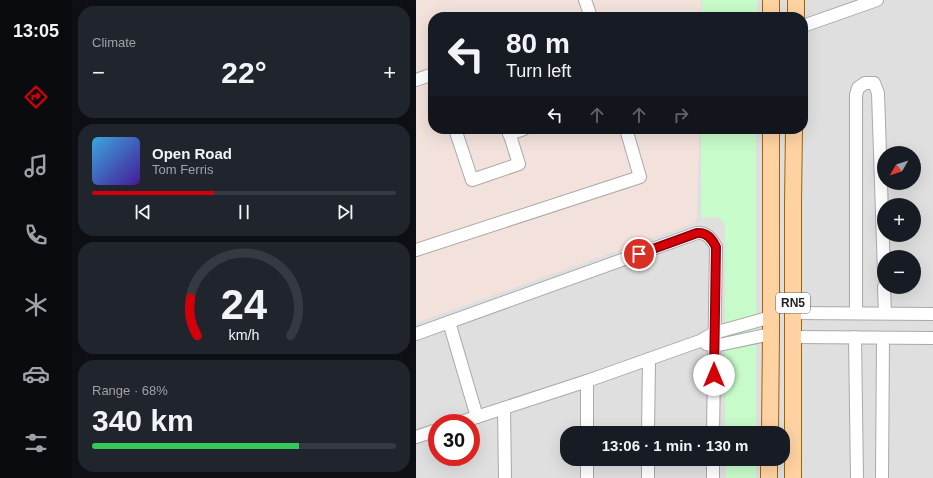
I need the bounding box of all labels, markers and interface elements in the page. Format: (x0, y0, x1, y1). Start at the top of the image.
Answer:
text: 13:05 (13, 21, 59, 41)
icon: left (440, 28, 492, 80)
text: 80 m (506, 28, 570, 59)
text: Climate (92, 35, 136, 50)
text: 22° (221, 56, 267, 89)
text: − (92, 60, 105, 85)
text: + (383, 60, 396, 85)
text: Turn left (506, 61, 571, 81)
icon: directions (22, 83, 50, 111)
icon: left (544, 104, 566, 126)
icon: ahead (586, 104, 608, 126)
icon: ahead (628, 104, 650, 126)
icon: right (670, 104, 692, 126)
text: Open Road (152, 145, 232, 162)
north arrow (877, 146, 921, 190)
map controls (877, 146, 921, 294)
icon: music (22, 152, 50, 180)
text: Tom Ferris (152, 162, 213, 177)
button: + (877, 198, 921, 242)
icon: previous (132, 201, 154, 223)
icon: pause (233, 201, 255, 223)
icon: next (334, 201, 356, 223)
icon: phone (22, 221, 50, 249)
pin (622, 237, 656, 271)
icon: arrive (628, 243, 650, 265)
button: − (877, 250, 921, 294)
text: 24 (221, 281, 267, 328)
icon: climate (22, 291, 50, 319)
road number: RN5 (776, 293, 810, 313)
text: km/h (229, 327, 260, 343)
position arrow (693, 354, 735, 396)
icon: car (22, 360, 50, 388)
text: Range · 68% (92, 383, 168, 398)
text: 340 km (92, 404, 194, 437)
speed limit sign: 30 (428, 414, 480, 466)
icon: filters (22, 429, 50, 457)
text: 13:06 · 1 min · 130 m (602, 437, 748, 454)

